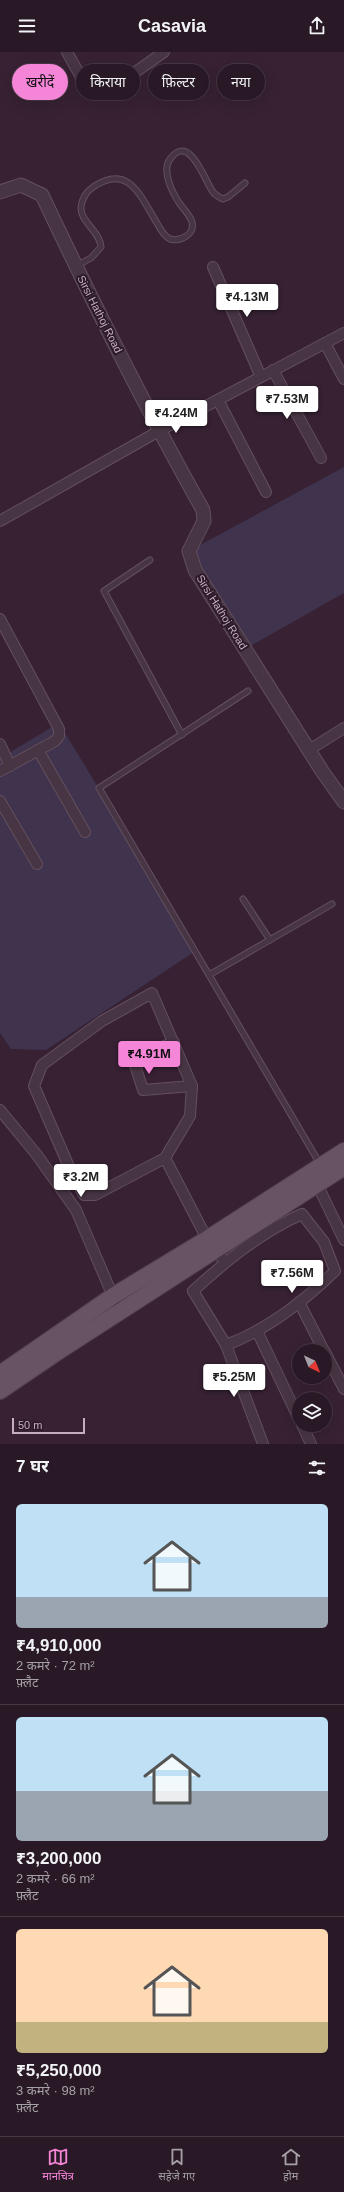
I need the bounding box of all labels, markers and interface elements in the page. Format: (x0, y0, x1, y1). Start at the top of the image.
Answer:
icon: menu (16, 15, 38, 37)
icon: share (306, 15, 328, 37)
text: Casavia (138, 16, 206, 36)
chip: खरीदें (12, 64, 68, 100)
chip: किराया (76, 64, 140, 100)
chip: फ़िल्टर (148, 64, 209, 100)
chip: नया (217, 64, 265, 100)
street label: Sirsi Hathoj Road (75, 273, 125, 355)
pin: ₹4.13M (214, 284, 280, 318)
text: ₹4.13M (225, 289, 269, 304)
pin: ₹7.53M (254, 386, 320, 420)
text: ₹7.53M (265, 391, 309, 406)
pin: ₹4.24M (143, 400, 209, 434)
text: ₹4.24M (154, 405, 198, 420)
street label: Sirsi Hathoj Road (194, 573, 250, 651)
pin: ₹4.91M (116, 1041, 182, 1075)
text: ₹4.91M (127, 1046, 171, 1061)
pin: ₹3.2M (53, 1164, 109, 1198)
text: ₹3.2M (63, 1169, 99, 1184)
pin: ₹7.56M (259, 1260, 325, 1294)
text: ₹7.56M (270, 1265, 314, 1280)
north arrow (292, 1344, 332, 1384)
map controls (292, 1344, 332, 1432)
pin: ₹5.25M (201, 1364, 267, 1398)
text: ₹5.25M (212, 1369, 256, 1384)
button: layers (292, 1392, 332, 1432)
scale bar (12, 1416, 85, 1435)
text: 50 m (18, 1419, 42, 1431)
text: 7 घर (16, 1457, 49, 1476)
icon: filters (306, 1457, 328, 1479)
icon: home (136, 1530, 208, 1602)
text: ₹4,910,000 (16, 1636, 101, 1655)
text: 2 कमरे · 72 m² (16, 1658, 95, 1673)
text: फ़्लैट (16, 1675, 39, 1690)
icon: home (136, 1743, 208, 1815)
text: ₹3,200,000 (16, 1849, 101, 1868)
text: 2 कमरे · 66 m² (16, 1871, 95, 1886)
text: फ़्लैट (16, 1888, 39, 1903)
icon: home (136, 1955, 208, 2027)
text: ₹5,250,000 (16, 2061, 101, 2080)
text: 3 कमरे · 98 m² (16, 2083, 95, 2098)
text: फ़्लैट (16, 2100, 39, 2115)
tab: मानचित्र (42, 2146, 74, 2184)
tab: सहेजे गए (158, 2146, 195, 2184)
tab: होम (280, 2146, 302, 2184)

